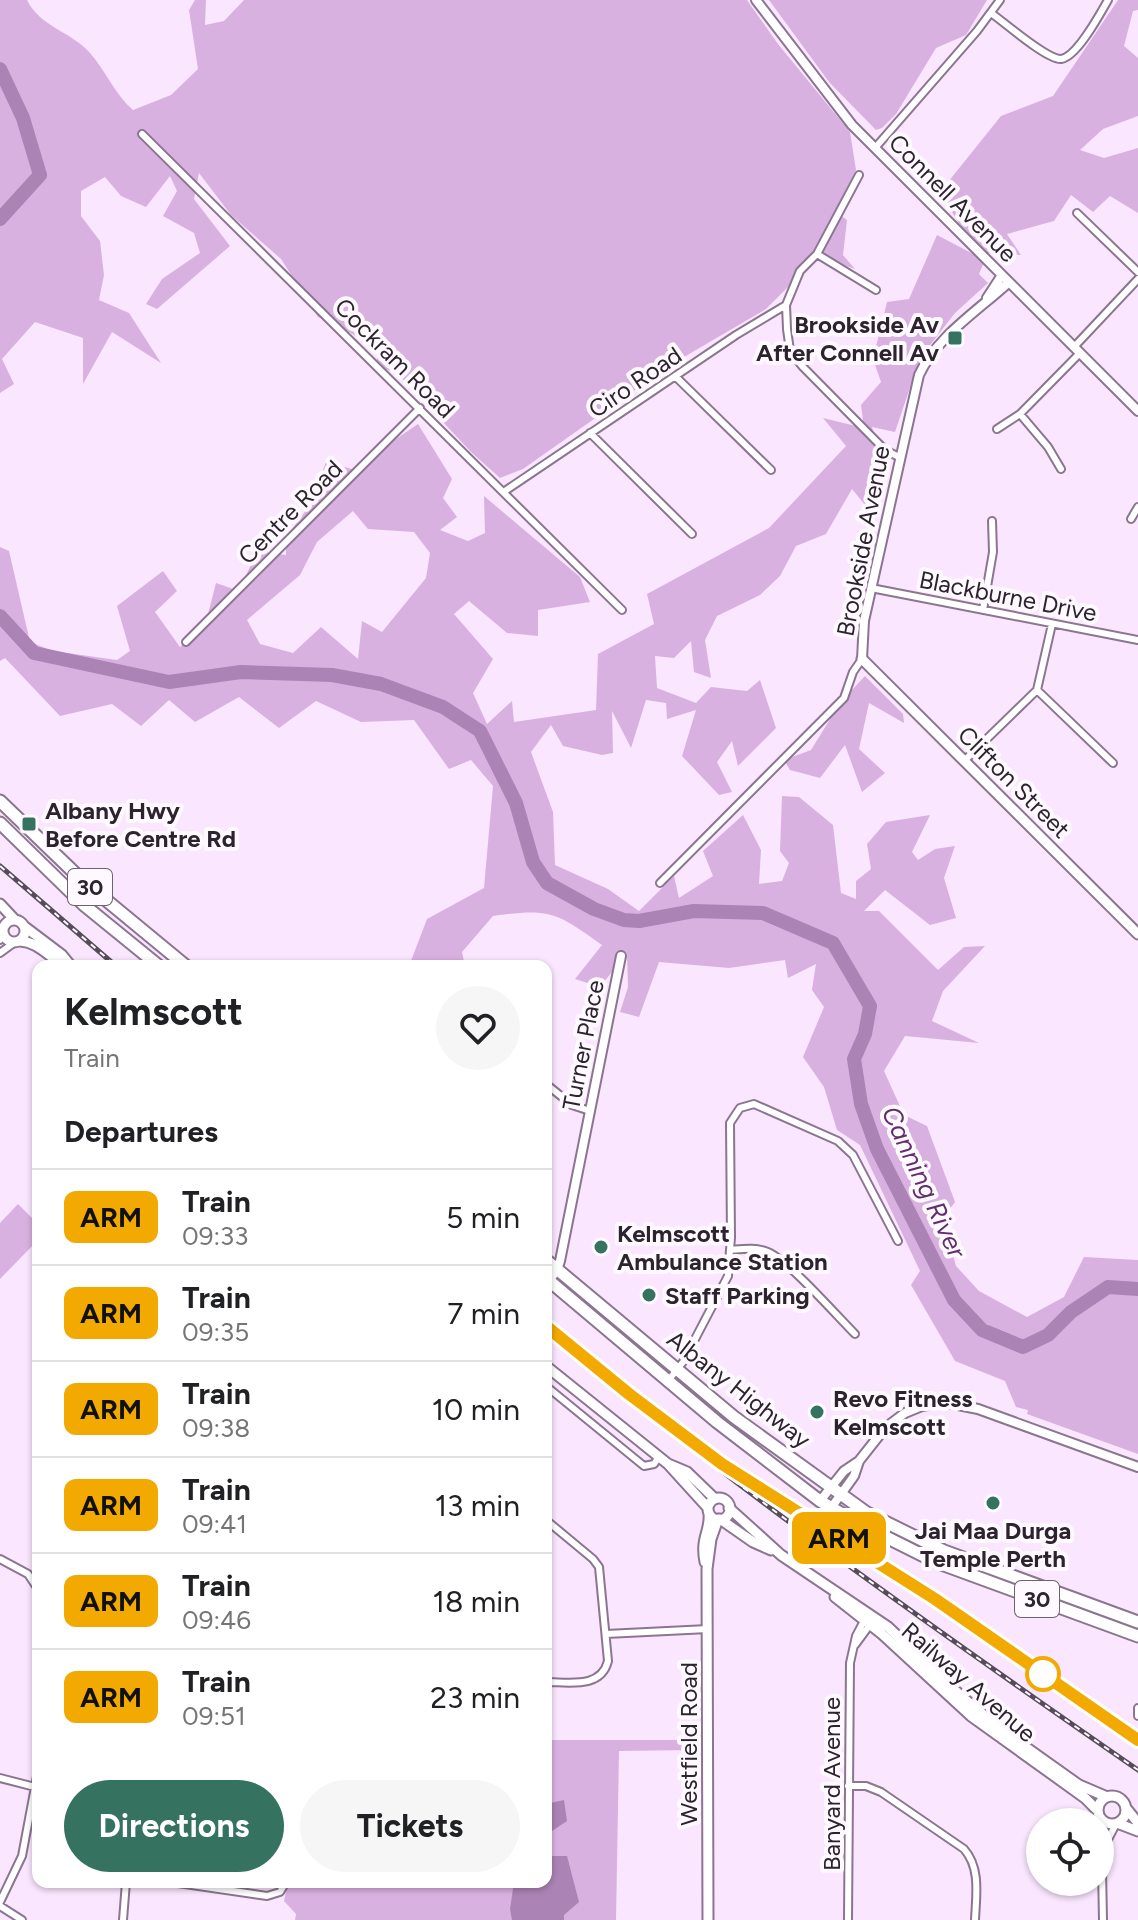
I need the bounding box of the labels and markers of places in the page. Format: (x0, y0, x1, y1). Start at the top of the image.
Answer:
place label: Brookside Av After Connell Av (756, 310, 940, 367)
marker: Brookside Av After Connell Av (946, 329, 964, 347)
place label: Albany Hwy Before Centre Rd (45, 796, 236, 853)
marker: Albany Hwy Before Centre Rd (20, 815, 38, 833)
place label: Kelmscott Ambulance Station (617, 1219, 828, 1276)
marker: Kelmscott Ambulance Station (592, 1238, 610, 1256)
place label: Staff Parking (665, 1281, 810, 1310)
marker: Staff Parking (640, 1286, 658, 1304)
place label: Revo Fitness Kelmscott (833, 1384, 972, 1441)
marker: Revo Fitness Kelmscott (808, 1403, 826, 1421)
marker: Jai Maa Durga Temple Perth (984, 1494, 1002, 1512)
place label: Jai Maa Durga Temple Perth (915, 1516, 1071, 1573)
unlabelled marker (1026, 1657, 1060, 1691)

